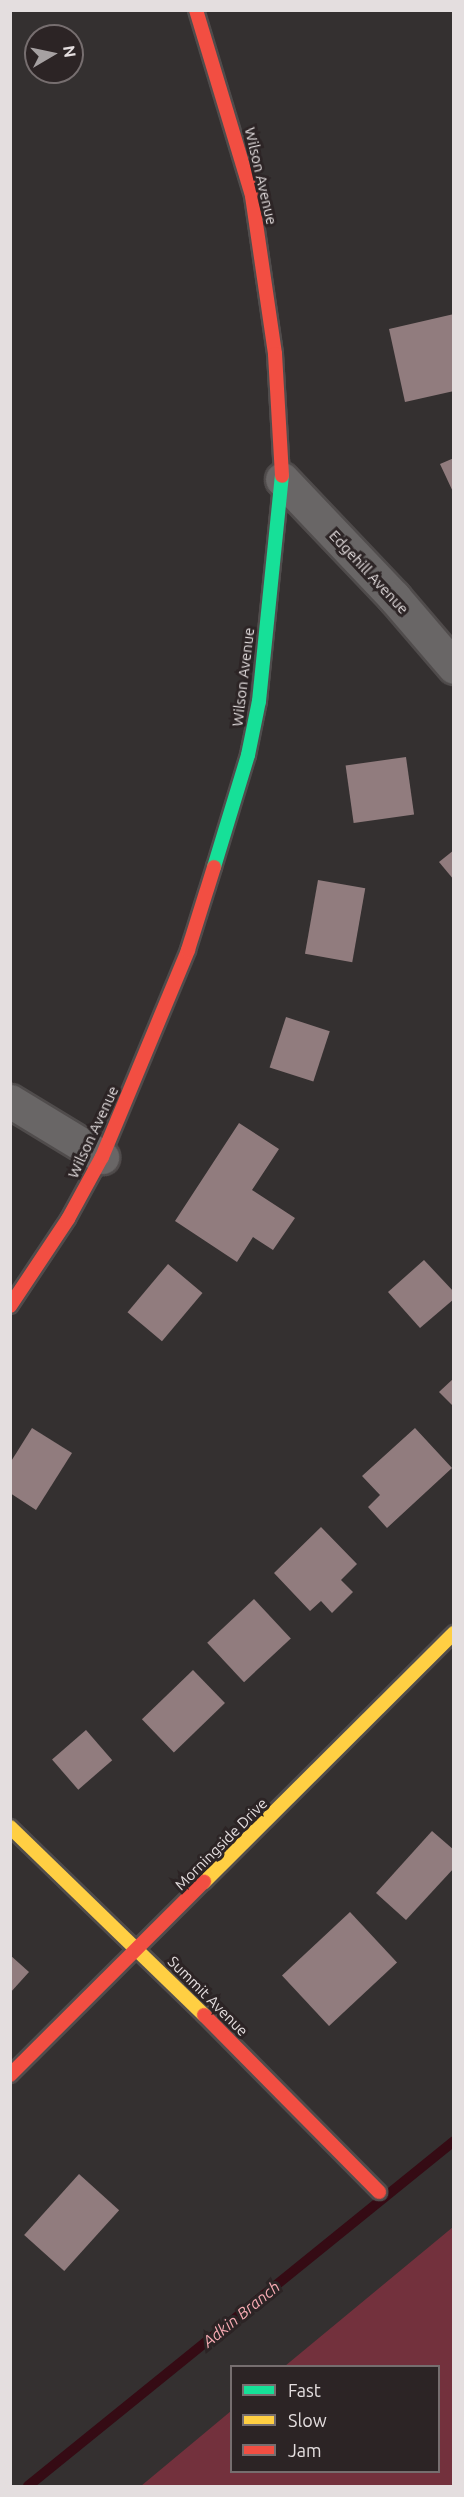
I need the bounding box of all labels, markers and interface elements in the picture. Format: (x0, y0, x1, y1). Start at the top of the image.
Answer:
north arrow (24, 24, 84, 84)
text: N (60, 44, 80, 59)
street label: Wilson Avenue (241, 125, 281, 227)
street label: Edgehill Avenue (326, 526, 412, 618)
street label: Wilson Avenue (228, 626, 258, 728)
street label: Wilson Avenue (64, 1083, 122, 1181)
street label: Morningside Drive (171, 1794, 271, 1894)
street label: Summit Avenue (164, 1952, 252, 2040)
water label: Adkin Branch (199, 2277, 283, 2351)
legend (230, 2365, 440, 2473)
text: Fast (288, 2380, 321, 2400)
text: Slow (288, 2410, 327, 2430)
text: Jam (288, 2440, 322, 2460)

